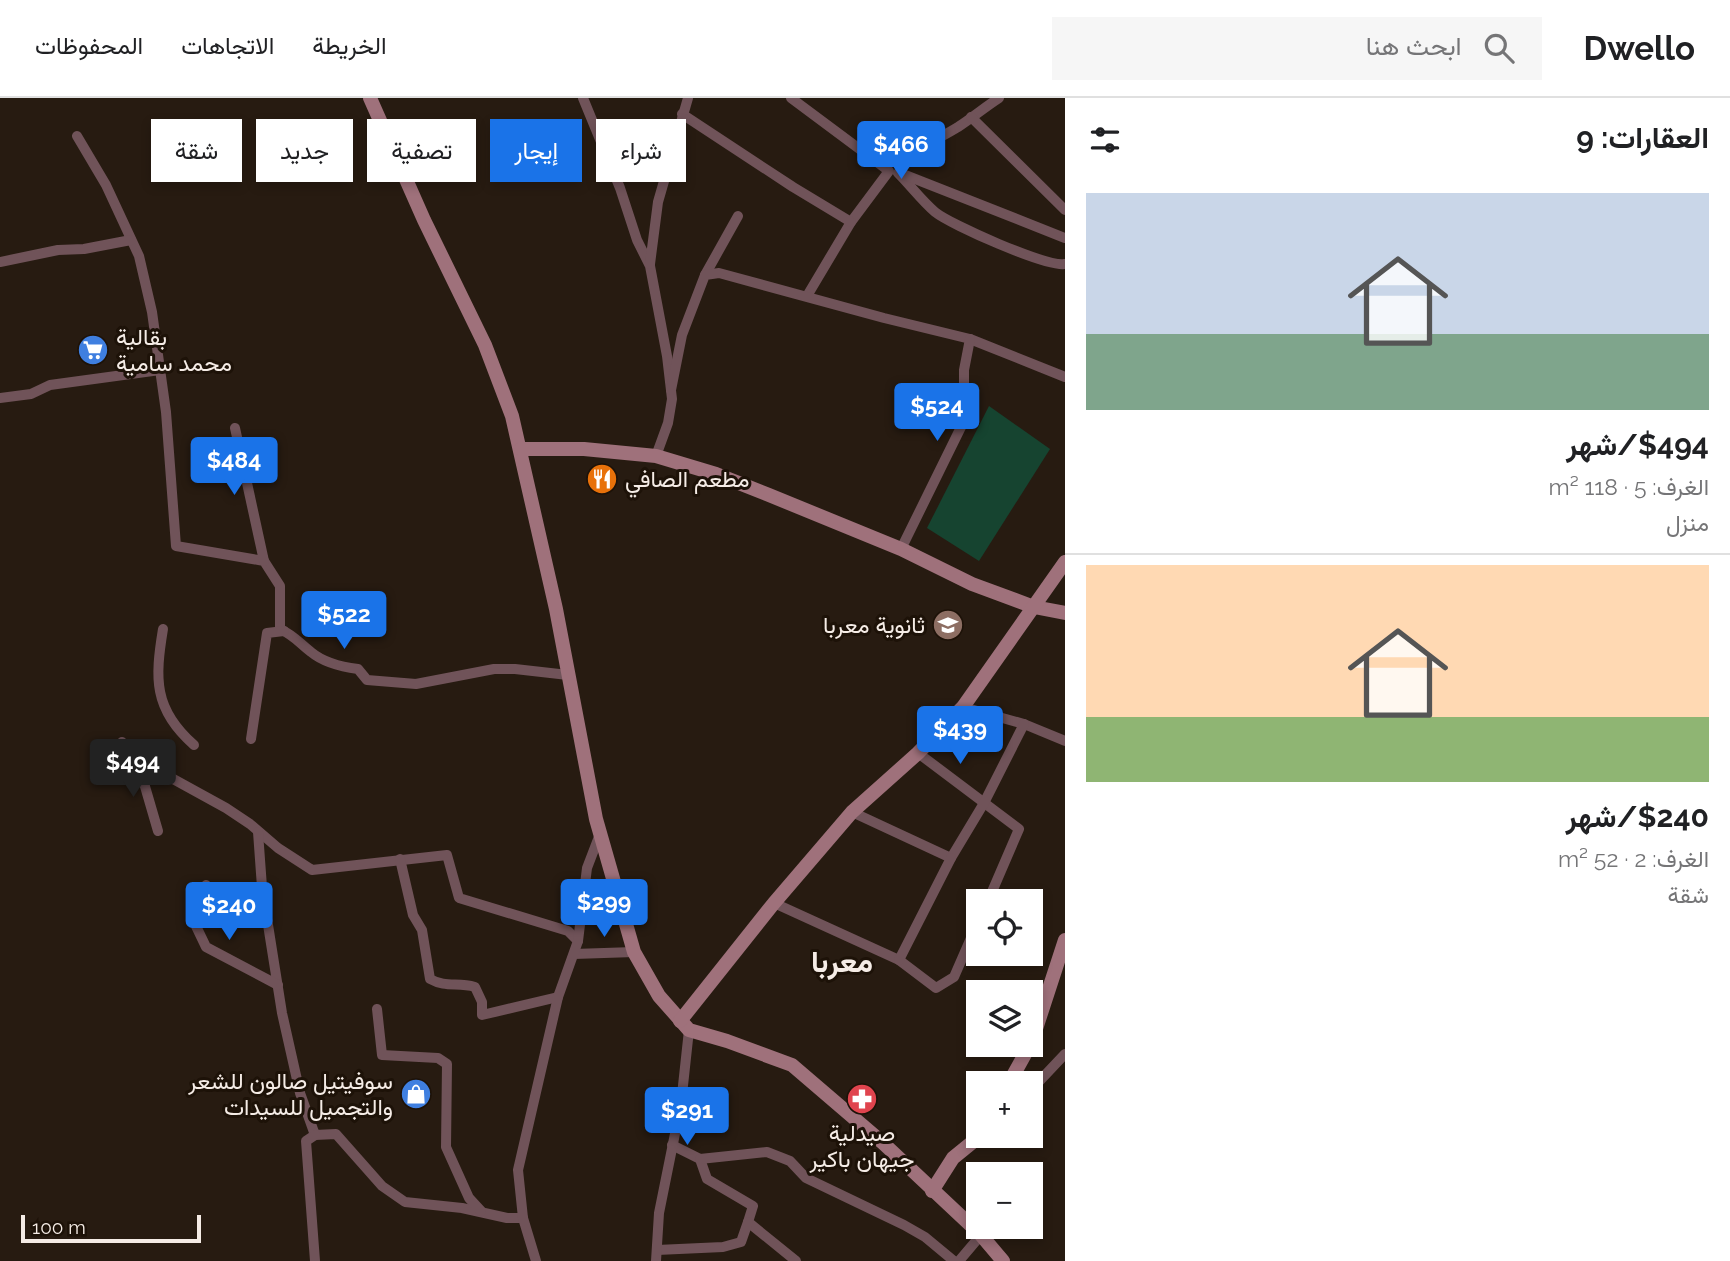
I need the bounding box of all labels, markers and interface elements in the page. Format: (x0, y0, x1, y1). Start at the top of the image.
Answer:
search box (1052, 17, 1542, 80)
icon: search (1480, 29, 1518, 67)
text: Dwello (1584, 29, 1695, 68)
text: المحفوظات (35, 31, 143, 60)
text: الاتجاهات (181, 31, 274, 60)
text: الخريطة (312, 31, 387, 60)
text: ابحث هنا (1366, 31, 1462, 61)
chip: شقة (151, 119, 242, 182)
chip: جديد (256, 119, 353, 182)
chip: تصفية (367, 119, 476, 182)
chip: إيجار (490, 119, 582, 182)
chip: شراء (596, 119, 686, 182)
text: العقارات: 9 (1576, 120, 1709, 155)
icon: filters (1086, 121, 1124, 159)
pin: $466 (860, 122, 942, 181)
text: $466 (873, 130, 929, 157)
icon: home (1335, 238, 1461, 364)
place label: بقالية محمد سامية (116, 323, 232, 376)
supermarket icon: بقالية محمد سامية (76, 333, 110, 367)
pin: $524 (896, 384, 978, 443)
text: $524 (910, 392, 964, 419)
text: $494/شهر (1566, 427, 1709, 462)
pin: $484 (193, 438, 275, 497)
text: $484 (207, 446, 261, 473)
restaurant icon: مطعم الصافي (585, 462, 619, 496)
place label: مطعم الصافي (625, 465, 750, 498)
text: الغرف: 5 · 118 m² (1549, 473, 1709, 500)
text: منزل (1666, 509, 1709, 536)
pin: $522 (303, 592, 385, 651)
text: $522 (317, 600, 371, 627)
school or university icon: ثانوية معربا (931, 608, 965, 642)
icon: home (1335, 610, 1461, 736)
place label: ثانوية معربا (823, 611, 925, 640)
pin: $439 (919, 706, 1001, 766)
text: $439 (933, 715, 987, 742)
pin: $494 (92, 740, 174, 799)
text: $494 (106, 748, 160, 775)
text: $240/شهر (1566, 799, 1709, 834)
text: الغرف: 2 · 52 m² (1558, 845, 1709, 872)
pin: $299 (563, 880, 645, 939)
text: شقة (1667, 881, 1709, 908)
pin: $240 (188, 882, 270, 942)
text: $299 (577, 888, 631, 915)
map controls (966, 889, 1043, 1239)
button: locate (966, 889, 1043, 966)
text: $240 (202, 891, 256, 918)
district label: معربا (811, 944, 873, 980)
button: layers (966, 980, 1043, 1057)
place label: سوفيتيل صالون للشعر والتجميل للسيدات (187, 1067, 393, 1121)
button: + (966, 1071, 1043, 1148)
shop icon: سوفيتيل صالون للشعر والتجميل للسيدات (399, 1077, 433, 1111)
pharmacy icon: صيدلية جيهان باكير (845, 1082, 879, 1116)
pin: $291 (646, 1088, 728, 1147)
text: $291 (661, 1096, 713, 1123)
place label: صيدلية جيهان باكير (809, 1119, 914, 1174)
button: − (966, 1162, 1043, 1239)
scale bar (21, 1212, 201, 1244)
text: 100 m (32, 1216, 86, 1238)

